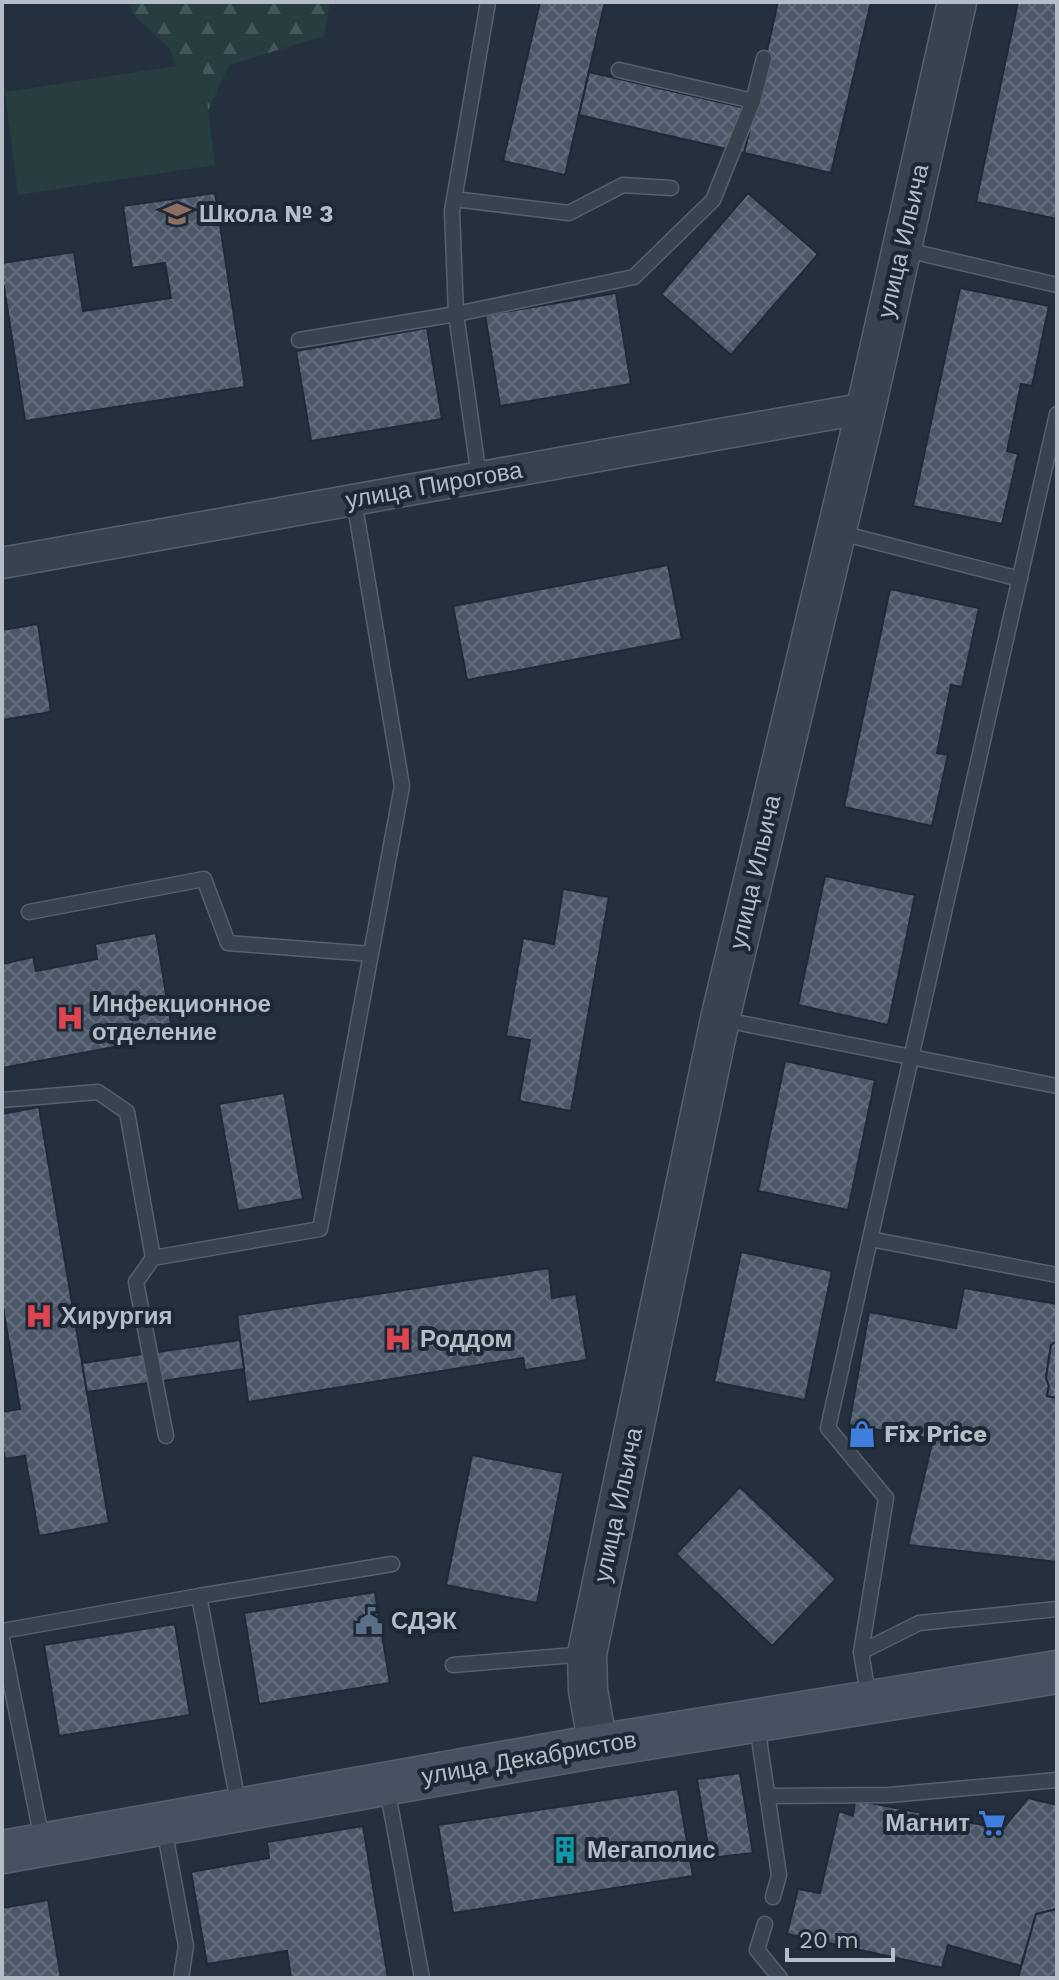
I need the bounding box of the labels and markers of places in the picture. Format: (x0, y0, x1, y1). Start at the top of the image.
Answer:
school or university icon: Школа № 3 (162, 199, 192, 229)
place label: Школа № 3 (199, 200, 333, 228)
place label: Инфекционное отделение (92, 990, 271, 1046)
hospital icon: Инфекционное отделение (55, 1003, 85, 1033)
hospital icon: Хирургия (24, 1301, 54, 1331)
place label: Хирургия (61, 1302, 173, 1330)
hospital icon: Роддом (383, 1324, 413, 1354)
place label: Роддом (420, 1325, 512, 1353)
shop icon: Fix Price (847, 1419, 877, 1449)
place label: Fix Price (884, 1420, 987, 1448)
public building icon: СДЭК (354, 1606, 384, 1636)
place label: СДЭК (391, 1607, 457, 1635)
supermarket icon: Магнит (977, 1808, 1007, 1838)
place label: Магнит (885, 1809, 970, 1837)
building icon: Мегаполис (550, 1835, 580, 1865)
place label: Мегаполис (587, 1836, 716, 1864)

